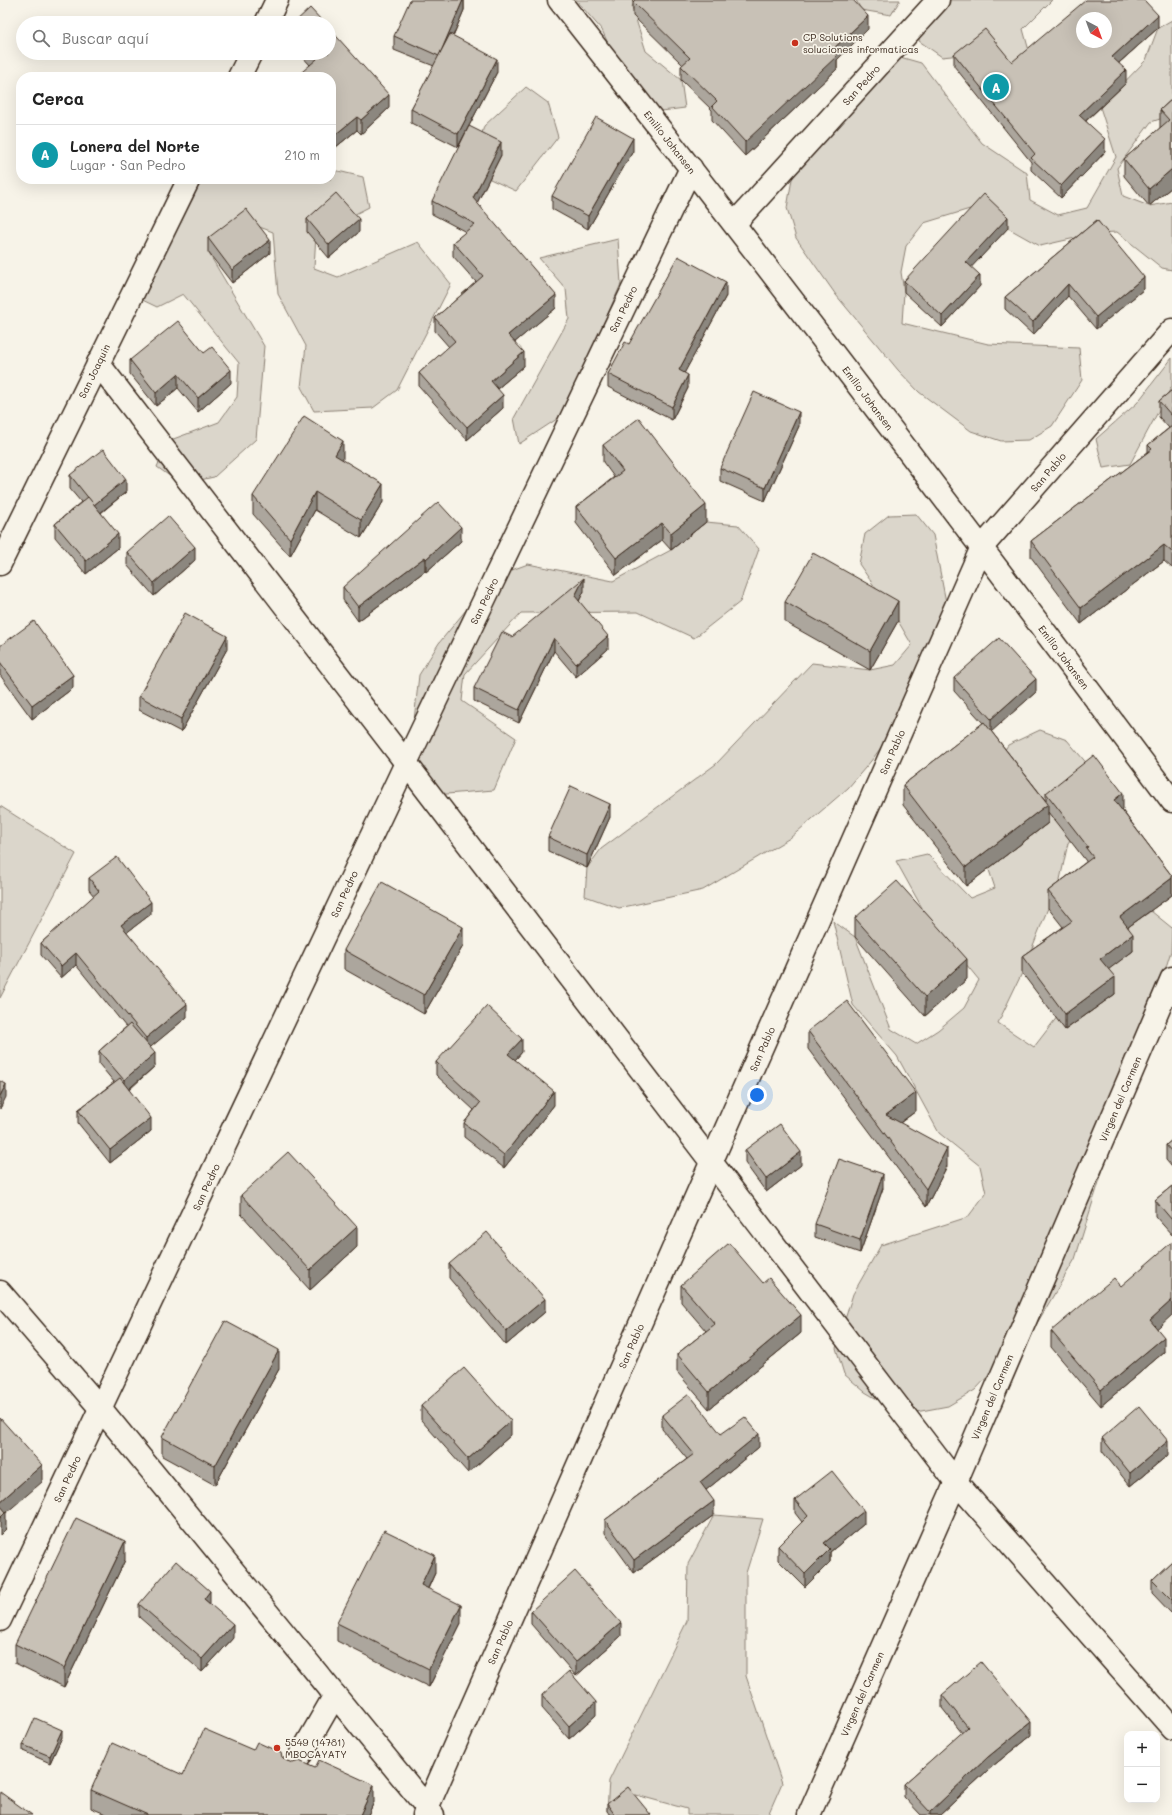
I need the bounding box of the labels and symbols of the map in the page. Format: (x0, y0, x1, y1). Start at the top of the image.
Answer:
north arrow (1076, 12, 1112, 48)
place label: CP Solutions soluciones informaticas (803, 30, 919, 56)
marker: CP Solutions soluciones informaticas (790, 38, 800, 48)
street label: San Pedro (839, 62, 883, 108)
pin: A (983, 72, 1009, 102)
street label: Emilio Johansen (641, 107, 699, 177)
street label: San Pedro (606, 283, 640, 335)
street label: San Joaquin (75, 342, 113, 400)
street label: Emilio Johansen (839, 363, 897, 433)
street label: San Pablo (1027, 449, 1069, 495)
street label: San Pedro (467, 575, 501, 627)
street label: Emilio Johansen (1035, 622, 1093, 692)
street label: San Pablo (876, 727, 908, 777)
street label: San Pedro (327, 868, 361, 920)
street label: San Pablo (746, 1024, 778, 1074)
street label: Virgen del Carmen (1096, 1054, 1144, 1144)
your location (747, 1085, 767, 1105)
street label: San Pedro (189, 1161, 223, 1213)
street label: San Pablo (615, 1321, 647, 1371)
street label: Virgen del Carmen (968, 1352, 1016, 1442)
street label: San Pedro (50, 1453, 84, 1505)
street label: San Pablo (484, 1617, 516, 1667)
street label: Virgen del Carmen (837, 1649, 887, 1739)
place label: 5549 (14781) MBOCAYATY (285, 1735, 347, 1761)
marker: 5549 (14781) MBOCAYATY (272, 1743, 282, 1753)

